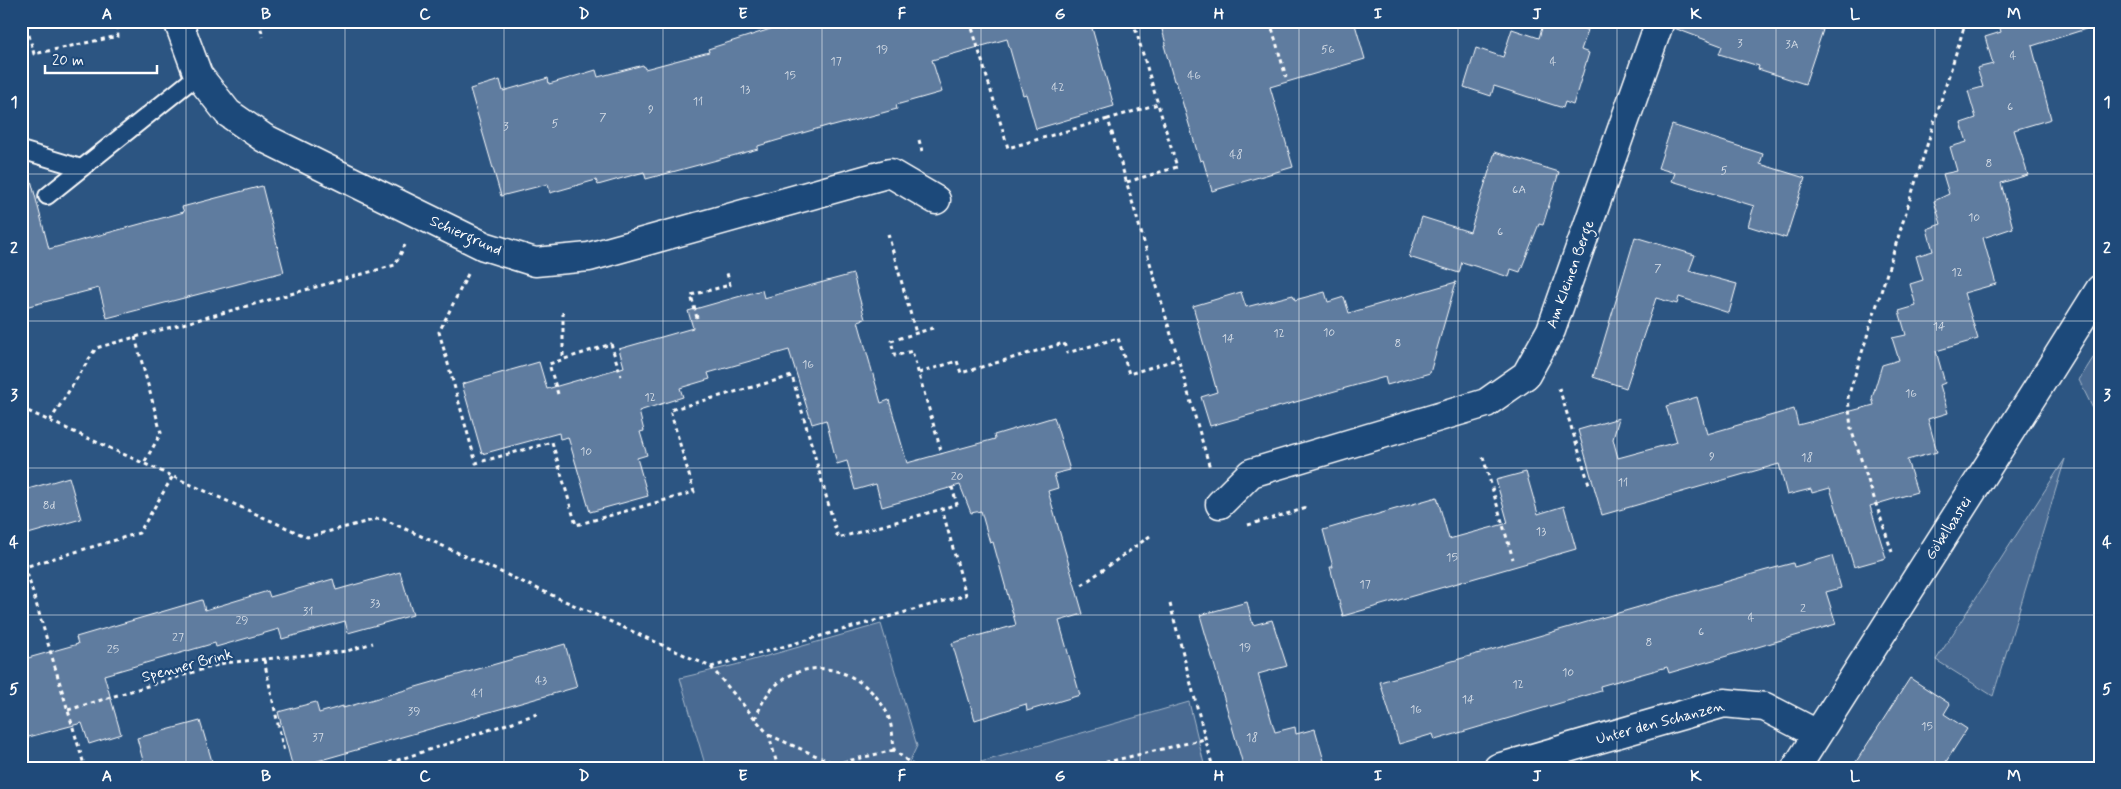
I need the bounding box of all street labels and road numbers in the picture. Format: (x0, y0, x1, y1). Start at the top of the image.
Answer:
street label: Schiergrund (426, 211, 505, 262)
street label: Am Kleinen Berge (1542, 217, 1601, 332)
street label: Göbelbastei (1921, 493, 1977, 564)
street label: Spenner Brink (140, 644, 235, 688)
street label: Unter den Schanzen (1594, 696, 1727, 750)

